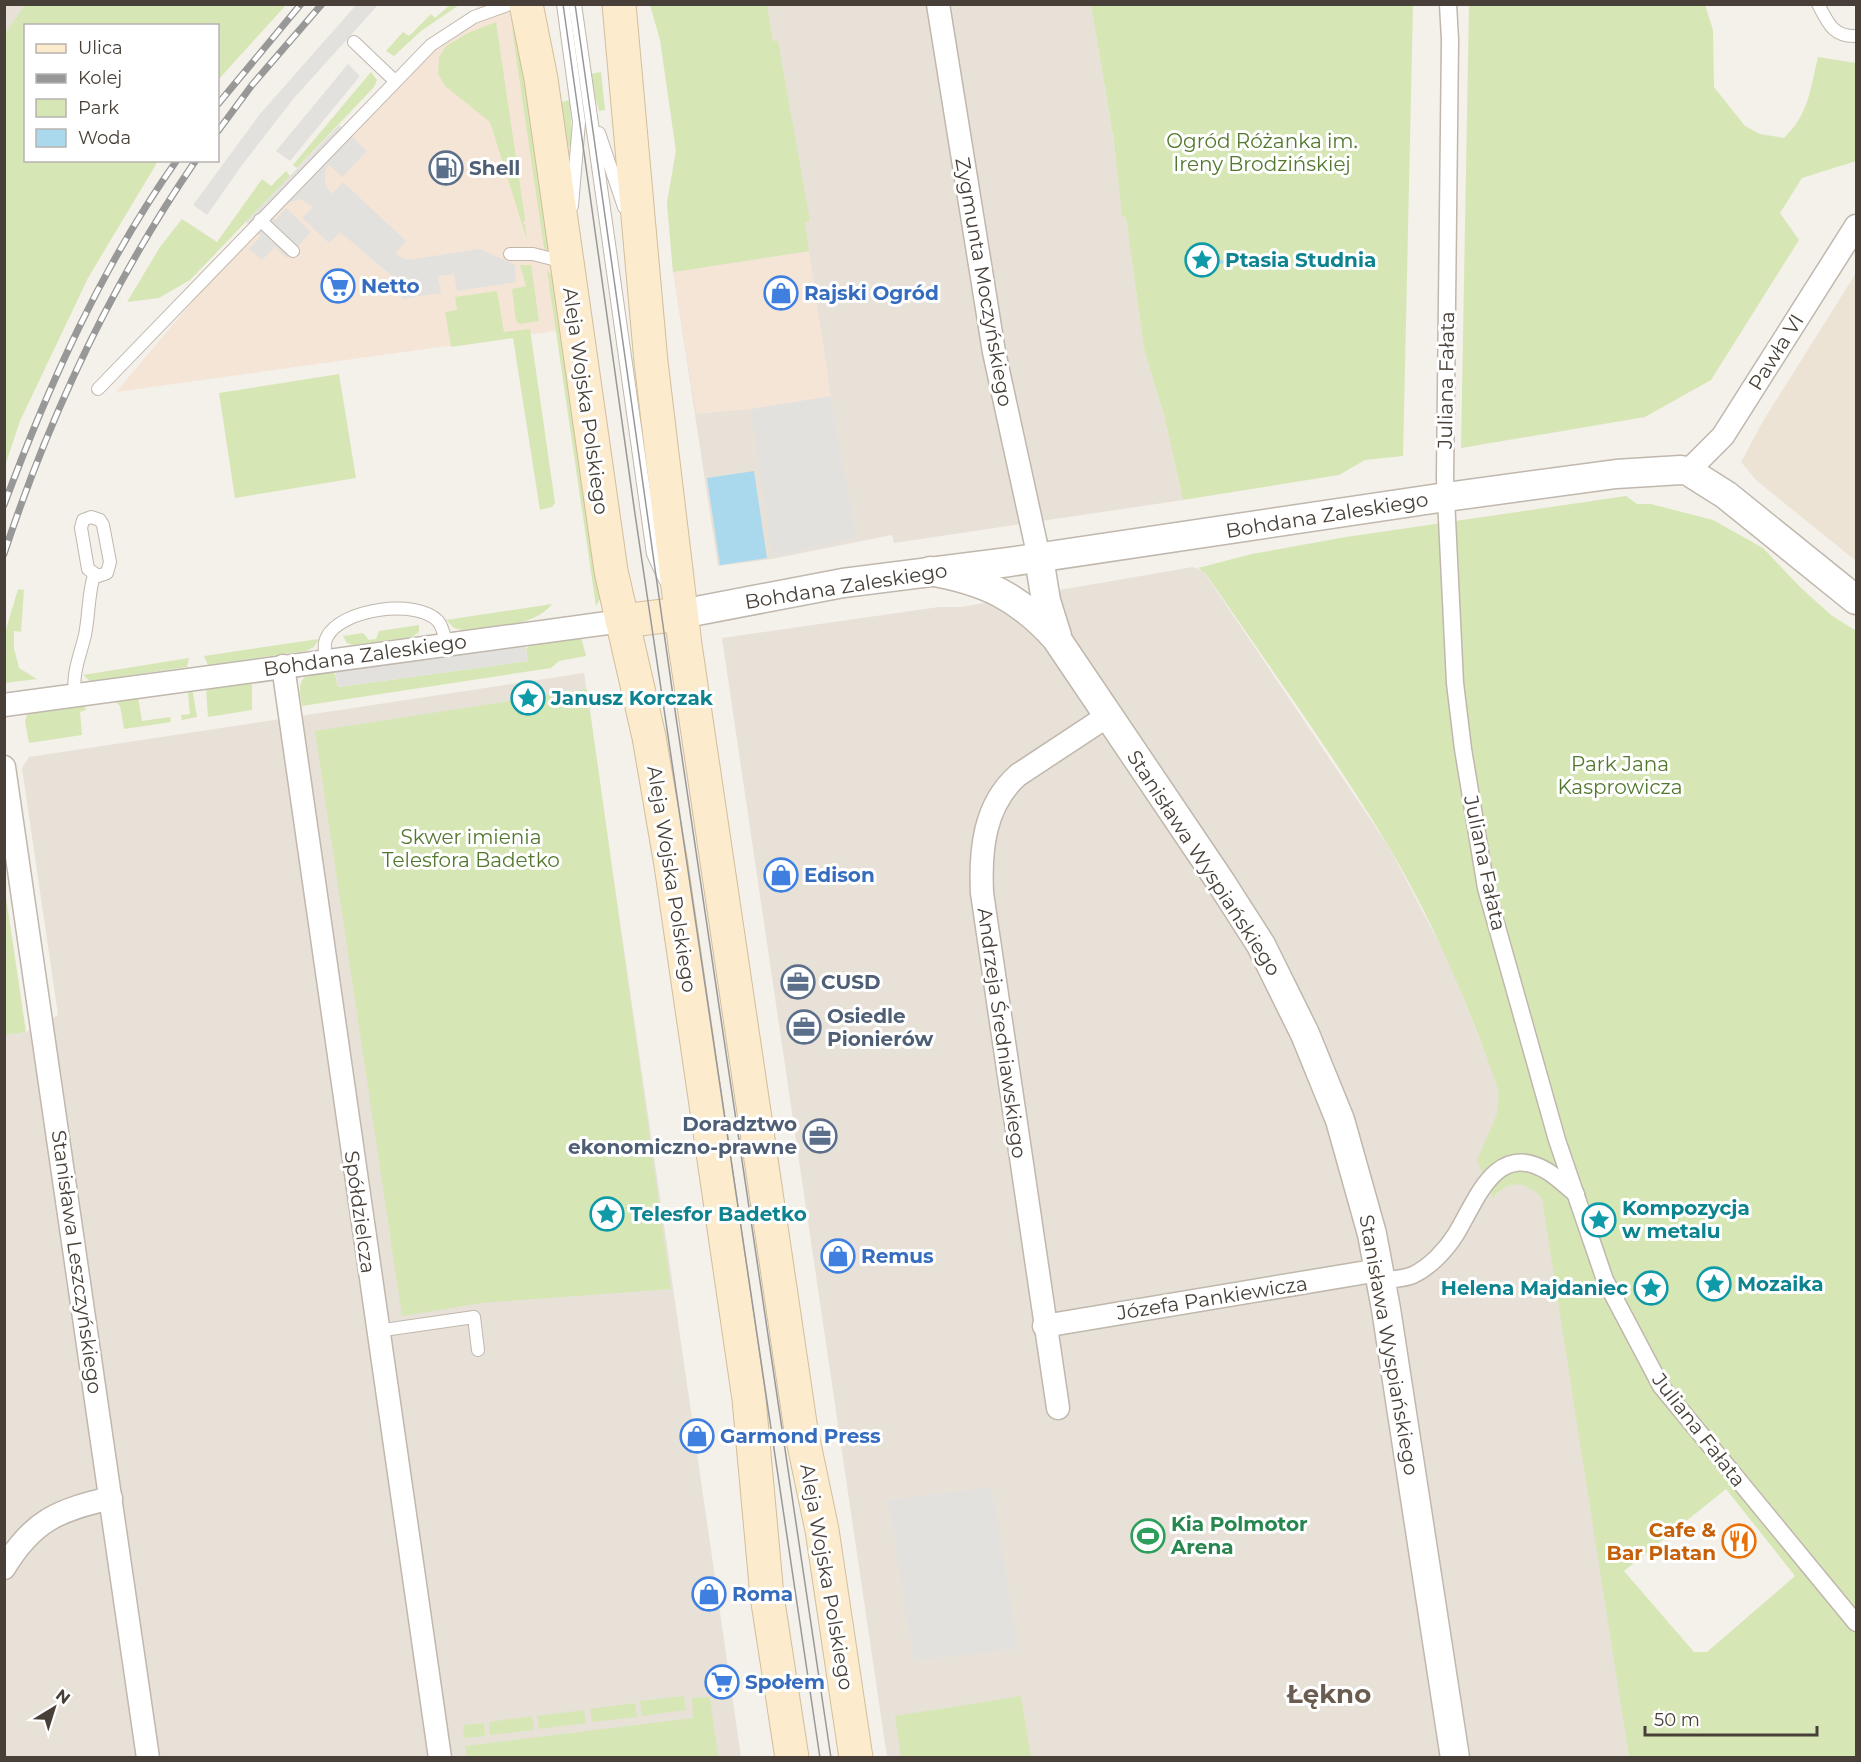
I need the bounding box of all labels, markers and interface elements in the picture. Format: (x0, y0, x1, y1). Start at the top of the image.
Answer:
legend (24, 24, 219, 162)
text: Ulica (78, 37, 123, 59)
text: Kolej (78, 67, 122, 89)
text: Park (78, 97, 119, 119)
text: Woda (78, 127, 131, 149)
park label: Ogród Różanka im. Ireny Brodzińskiej (1166, 129, 1358, 176)
fuel station icon: Shell (428, 150, 464, 186)
place label: Shell (469, 156, 520, 180)
street label: Zygmunta Moczyńskiego (950, 156, 1018, 408)
place icon: Ptasia Studnia (1184, 242, 1220, 278)
place label: Ptasia Studnia (1225, 248, 1376, 272)
supermarket icon: Netto (320, 268, 356, 304)
place label: Netto (361, 274, 420, 298)
shop icon: Rajski Ogród (763, 275, 799, 311)
place label: Rajski Ogród (804, 281, 939, 305)
street label: Aleja Wojska Polskiego (558, 286, 614, 516)
street label: Pawła VI (1743, 309, 1809, 395)
street label: Juliana Fałata (1433, 311, 1459, 450)
street label: Bohdana Zaleskiego (1224, 487, 1430, 543)
street label: Bohdana Zaleskiego (743, 558, 949, 614)
street label: Bohdana Zaleskiego (262, 629, 468, 681)
place icon: Janusz Korczak (510, 680, 546, 716)
place label: Janusz Korczak (550, 686, 714, 710)
street label: Stanisława Wyspiańskiego (1122, 746, 1286, 980)
park label: Park Jana Kasprowicza (1557, 752, 1683, 799)
street label: Aleja Wojska Polskiego (642, 764, 702, 994)
street label: Juliana Fałata (1459, 792, 1511, 933)
park label: Skwer imienia Telesfora Badetko (382, 825, 560, 872)
shop icon: Edison (763, 857, 799, 893)
place label: Edison (804, 863, 875, 887)
street label: Andrzeja Średniawskiego (973, 906, 1031, 1160)
office icon: CUSD (780, 964, 816, 1000)
place label: CUSD (821, 970, 880, 994)
place label: Osiedle Pionierów (827, 1004, 933, 1051)
office icon: Osiedle Pionierów (786, 1009, 822, 1045)
place label: Doradztwo ekonomiczno-prawne (568, 1112, 797, 1159)
office icon: Doradztwo ekonomiczno-prawne (802, 1118, 838, 1154)
street label: Stanisława Leszczyńskiego (47, 1129, 107, 1395)
street label: Spółdzielcza (340, 1149, 380, 1275)
place icon: Telesfor Badetko (589, 1196, 625, 1232)
place label: Kompozycja w metalu (1622, 1196, 1750, 1243)
place label: Telesfor Badetko (630, 1202, 807, 1226)
place icon: Kompozycja w metalu (1581, 1202, 1617, 1238)
street label: Stanisława Wyspiańskiego (1354, 1213, 1424, 1477)
shop icon: Remus (820, 1238, 856, 1274)
place label: Remus (861, 1244, 934, 1268)
place icon: Mozaika (1696, 1266, 1732, 1302)
place icon: Helena Majdaniec (1633, 1270, 1669, 1306)
street label: Józefa Pankiewicza (1114, 1271, 1309, 1325)
place label: Mozaika (1737, 1272, 1824, 1296)
place label: Helena Majdaniec (1441, 1276, 1628, 1300)
street label: Juliana Fałata (1647, 1368, 1751, 1492)
shop icon: Garmond Press (679, 1418, 715, 1454)
place label: Garmond Press (720, 1424, 881, 1448)
street label: Aleja Wojska Polskiego (795, 1462, 859, 1692)
place label: Kia Polmotor Arena (1170, 1512, 1308, 1559)
sports icon: Kia Polmotor Arena (1130, 1518, 1166, 1554)
place label: Cafe & Bar Platan (1607, 1518, 1716, 1565)
restaurant icon: Cafe & Bar Platan (1721, 1523, 1757, 1559)
shop icon: Roma (691, 1576, 727, 1612)
place label: Roma (732, 1582, 793, 1606)
supermarket icon: Społem (704, 1664, 740, 1700)
place label: Społem (745, 1670, 825, 1694)
north arrow (24, 1678, 84, 1738)
district label: Łękno (1286, 1678, 1371, 1710)
text: N (52, 1685, 74, 1708)
scale bar (1645, 1699, 1818, 1737)
text: 50 m (1654, 1709, 1700, 1731)

